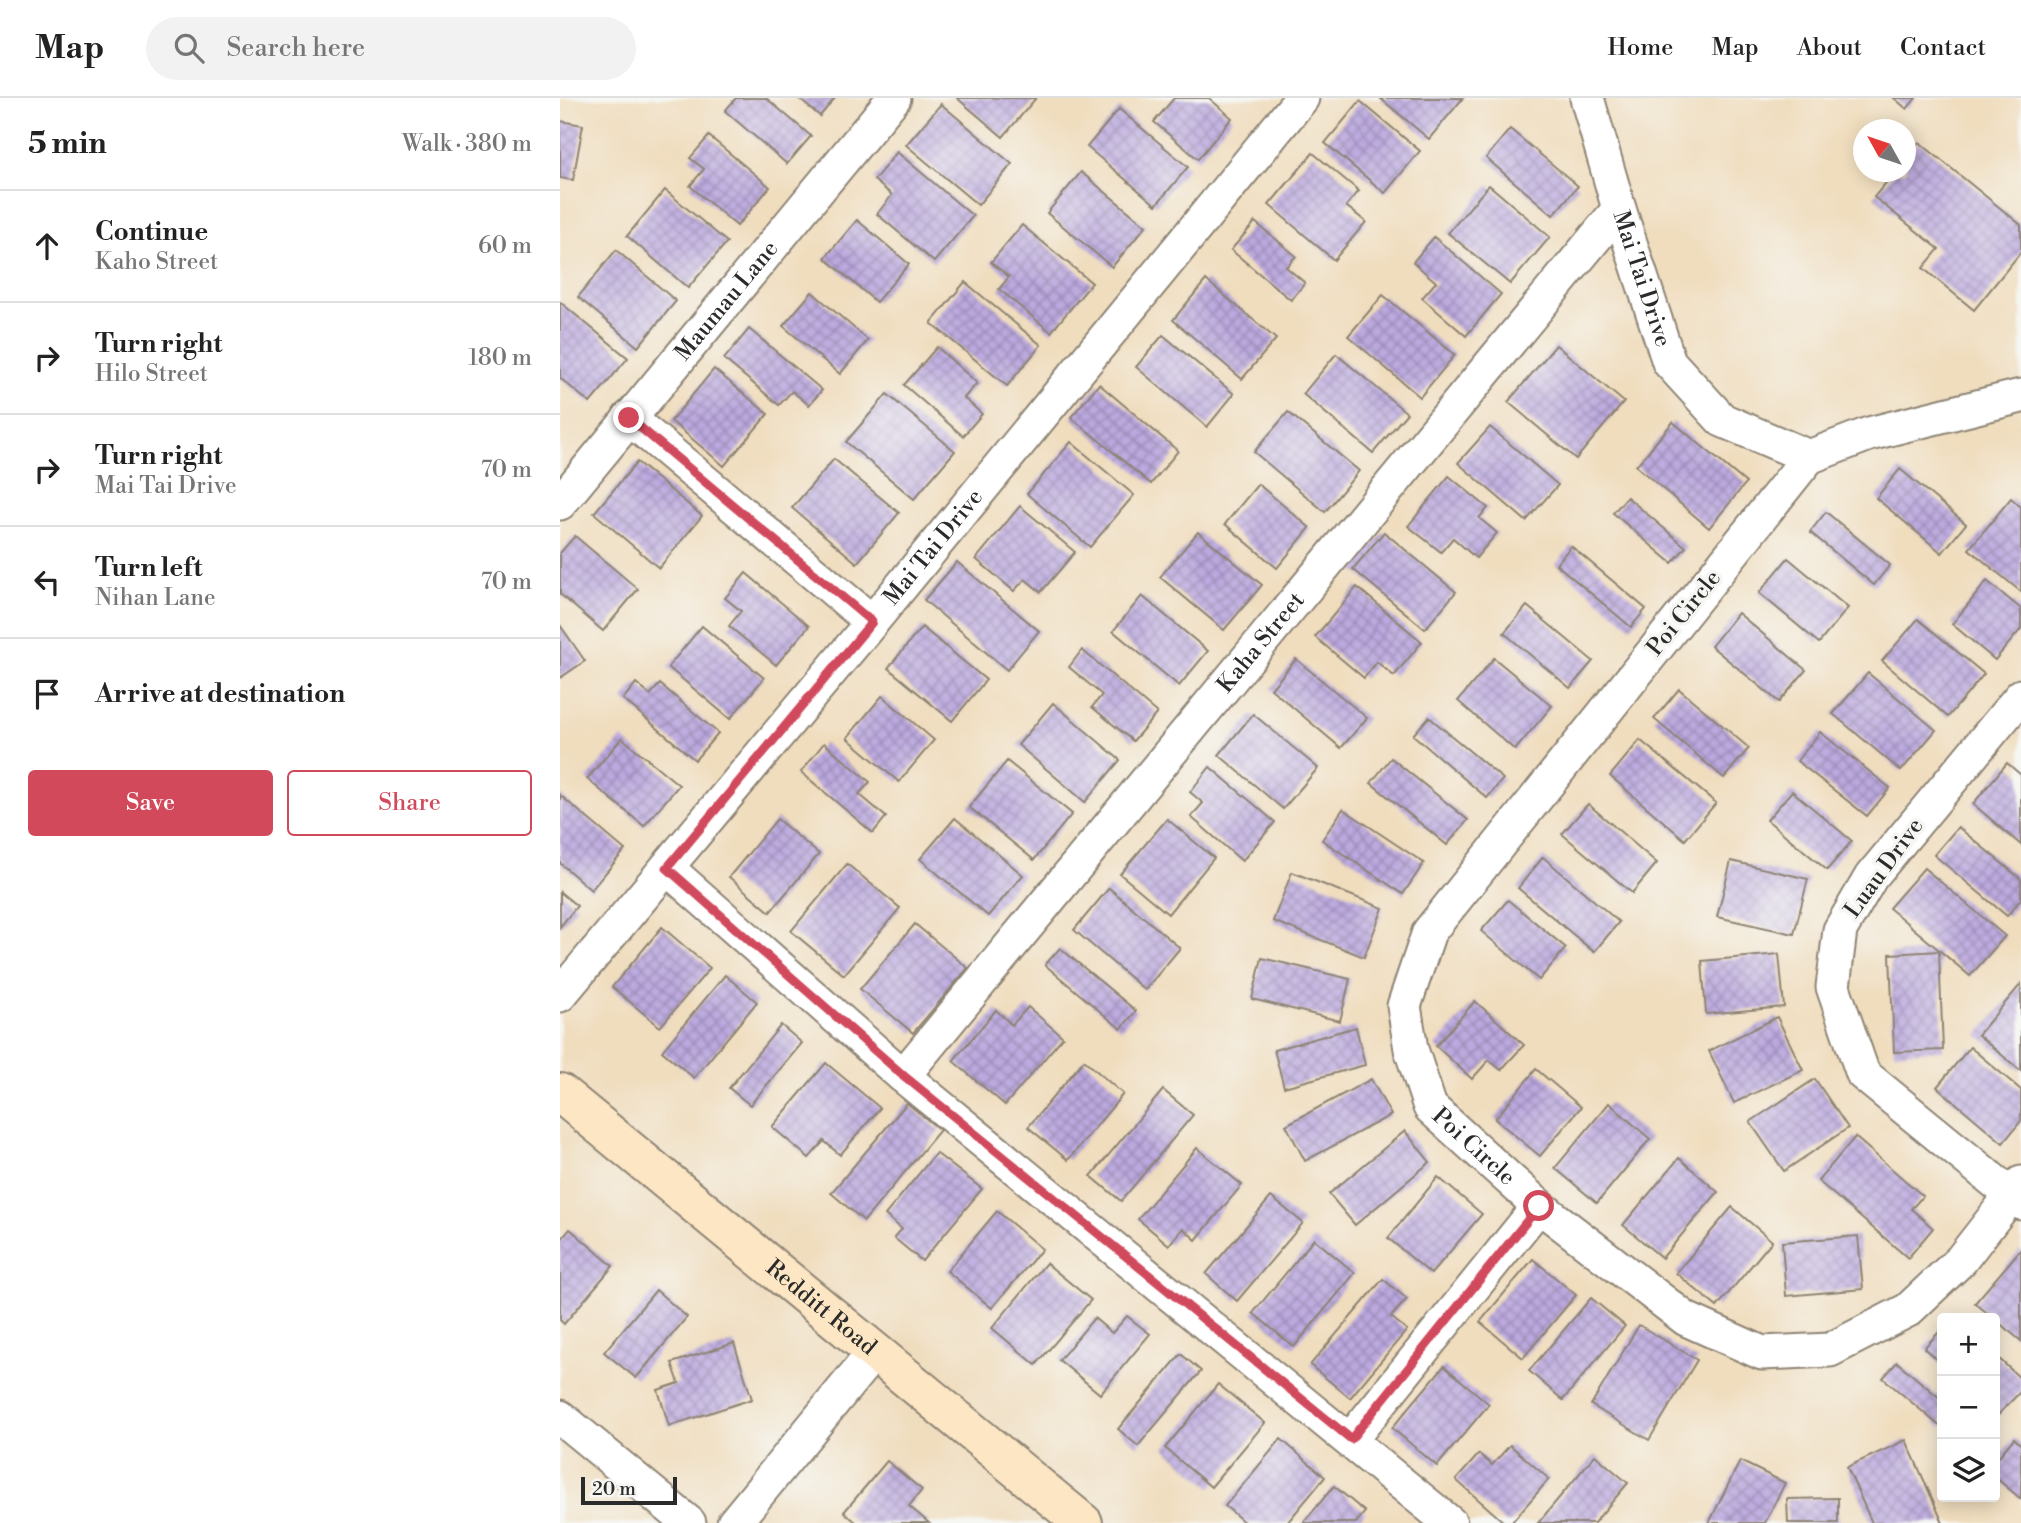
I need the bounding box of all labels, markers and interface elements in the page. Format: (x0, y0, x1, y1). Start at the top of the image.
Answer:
search box (146, 17, 636, 80)
text: Map (35, 28, 104, 69)
icon: search (170, 29, 208, 67)
text: Search here (226, 32, 365, 64)
text: Home (1608, 33, 1673, 63)
text: Map (1711, 33, 1759, 63)
text: About (1797, 33, 1862, 63)
text: Contact (1900, 33, 1986, 63)
north arrow (1853, 119, 1916, 182)
text: 5 min (28, 125, 107, 163)
text: Walk · 380 m (402, 130, 532, 158)
street label: Mai Tai Drive (1607, 207, 1677, 351)
text: Continue (95, 216, 208, 248)
icon: ahead (28, 227, 66, 265)
text: 60 m (478, 232, 532, 260)
street label: Maumau Lane (669, 235, 784, 366)
text: Kaho Street (95, 248, 218, 276)
text: Turn right (95, 328, 223, 360)
icon: right (28, 339, 66, 377)
text: 180 m (468, 344, 532, 372)
text: Hilo Street (95, 360, 208, 388)
route end (613, 402, 644, 433)
text: Turn right (95, 440, 223, 472)
icon: right (28, 451, 66, 489)
text: 70 m (481, 456, 532, 484)
text: Mai Tai Drive (95, 472, 237, 500)
street label: Mai Tai Drive (878, 484, 989, 611)
text: Turn left (95, 552, 203, 584)
icon: left (28, 563, 66, 601)
street label: Poi Circle (1641, 564, 1727, 662)
text: 70 m (481, 568, 532, 596)
text: Nihan Lane (95, 584, 216, 612)
street label: Kaha Street (1211, 587, 1310, 699)
icon: arrive (28, 675, 66, 713)
text: Arrive at destination (95, 678, 345, 710)
button: Save (28, 770, 273, 836)
button: Share (287, 770, 532, 836)
street label: Luau Drive (1838, 813, 1930, 923)
street label: Poi Circle (1426, 1102, 1521, 1191)
route start (1523, 1190, 1554, 1221)
street label: Redditt Road (760, 1254, 882, 1361)
map controls (1937, 1313, 2000, 1502)
button: + (1937, 1313, 2000, 1376)
button: − (1937, 1376, 2000, 1439)
button: layers (1937, 1439, 2000, 1502)
scale bar (581, 1474, 677, 1506)
text: 20 m (592, 1477, 636, 1501)

